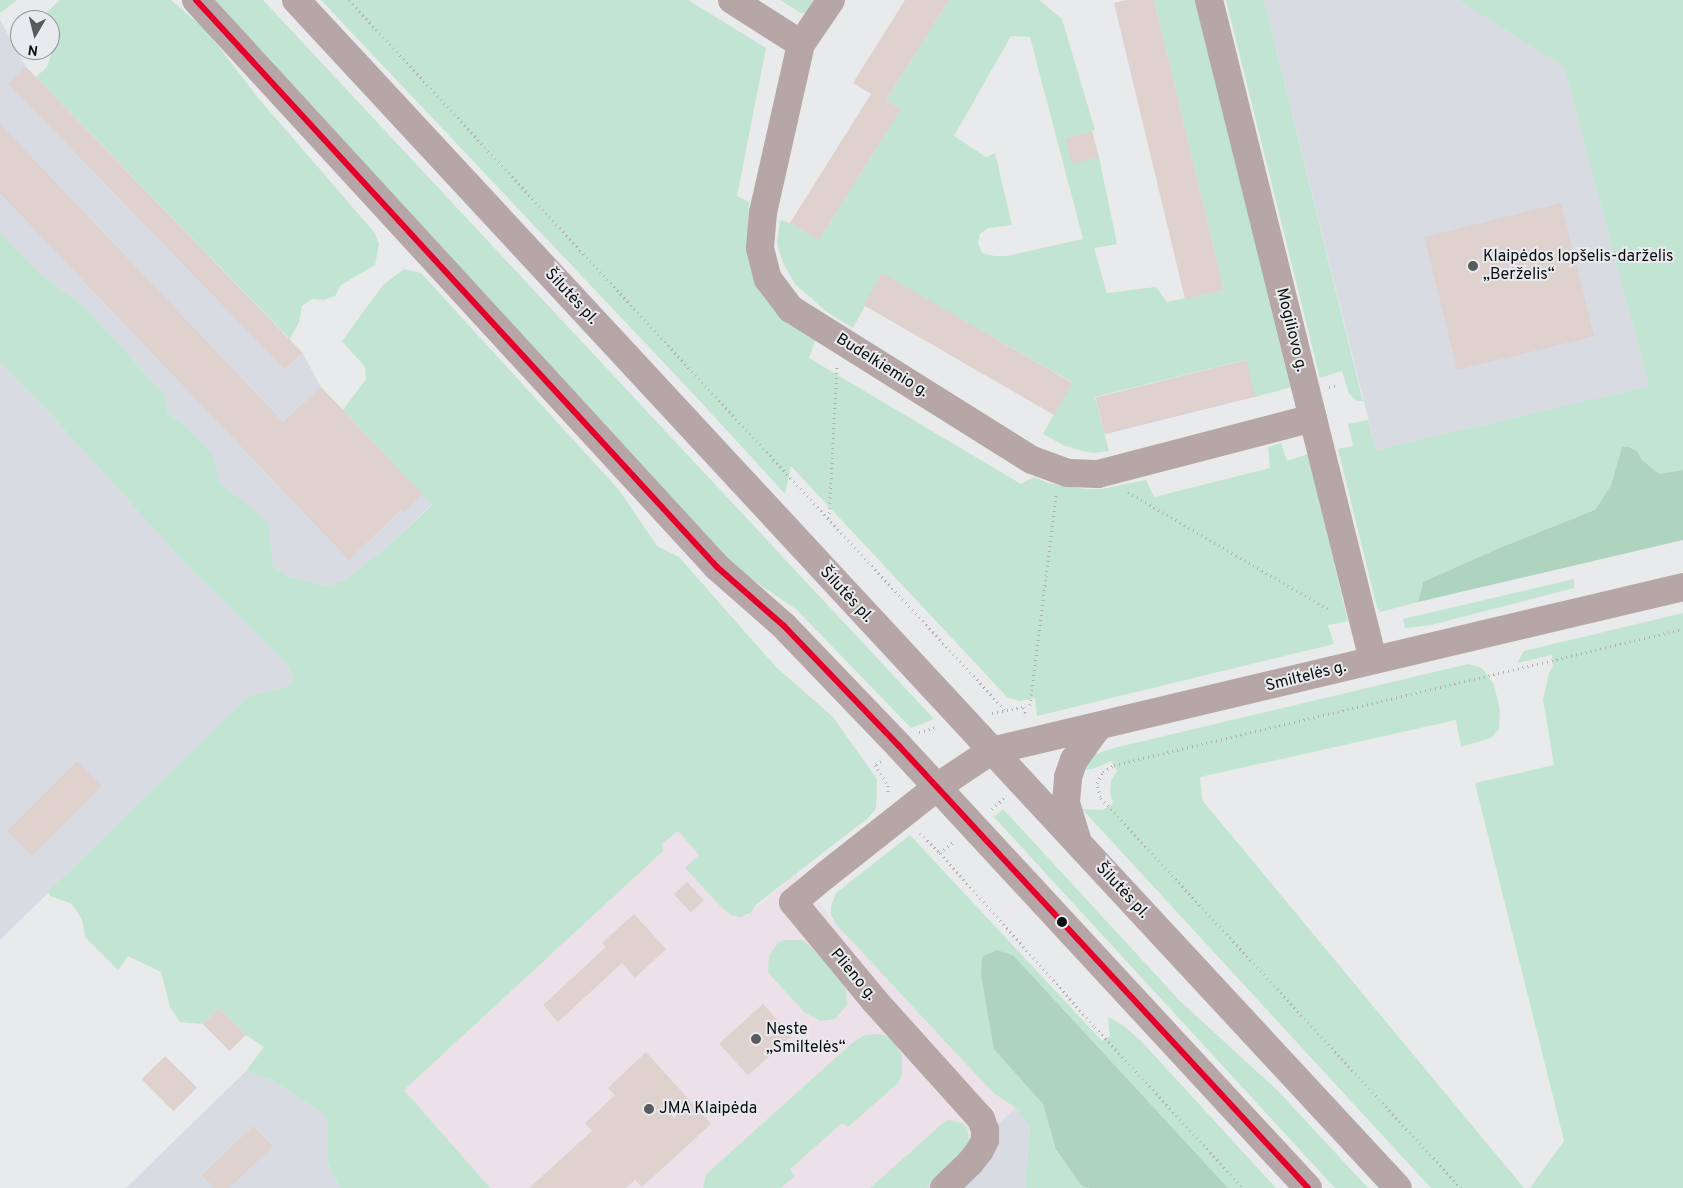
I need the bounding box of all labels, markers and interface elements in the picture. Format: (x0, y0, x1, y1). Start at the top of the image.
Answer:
north arrow (10, 10, 60, 60)
text: N (27, 40, 39, 58)
place label: Klaipėdos lopšelis-darželis „Berželis“ (1483, 247, 1674, 285)
marker: Klaipėdos lopšelis-darželis „Berželis“ (1467, 260, 1479, 272)
street label: Šilutės pl. (540, 265, 602, 329)
street label: Mogiliovo g. (1271, 286, 1311, 374)
street label: Budelkiemio g. (832, 330, 932, 402)
street label: Šilutės pl. (815, 563, 877, 627)
street label: Smiltelės g. (1264, 658, 1348, 696)
street label: Šilutės pl. (1091, 859, 1153, 923)
unlabelled marker (1057, 917, 1067, 927)
street label: Plieno g. (826, 945, 880, 1005)
place label: Neste „Smiltelės“ (766, 1020, 846, 1058)
marker: Neste „Smiltelės“ (750, 1033, 762, 1045)
place label: JMA Klaipėda (659, 1099, 758, 1119)
marker: JMA Klaipėda (643, 1103, 655, 1115)

